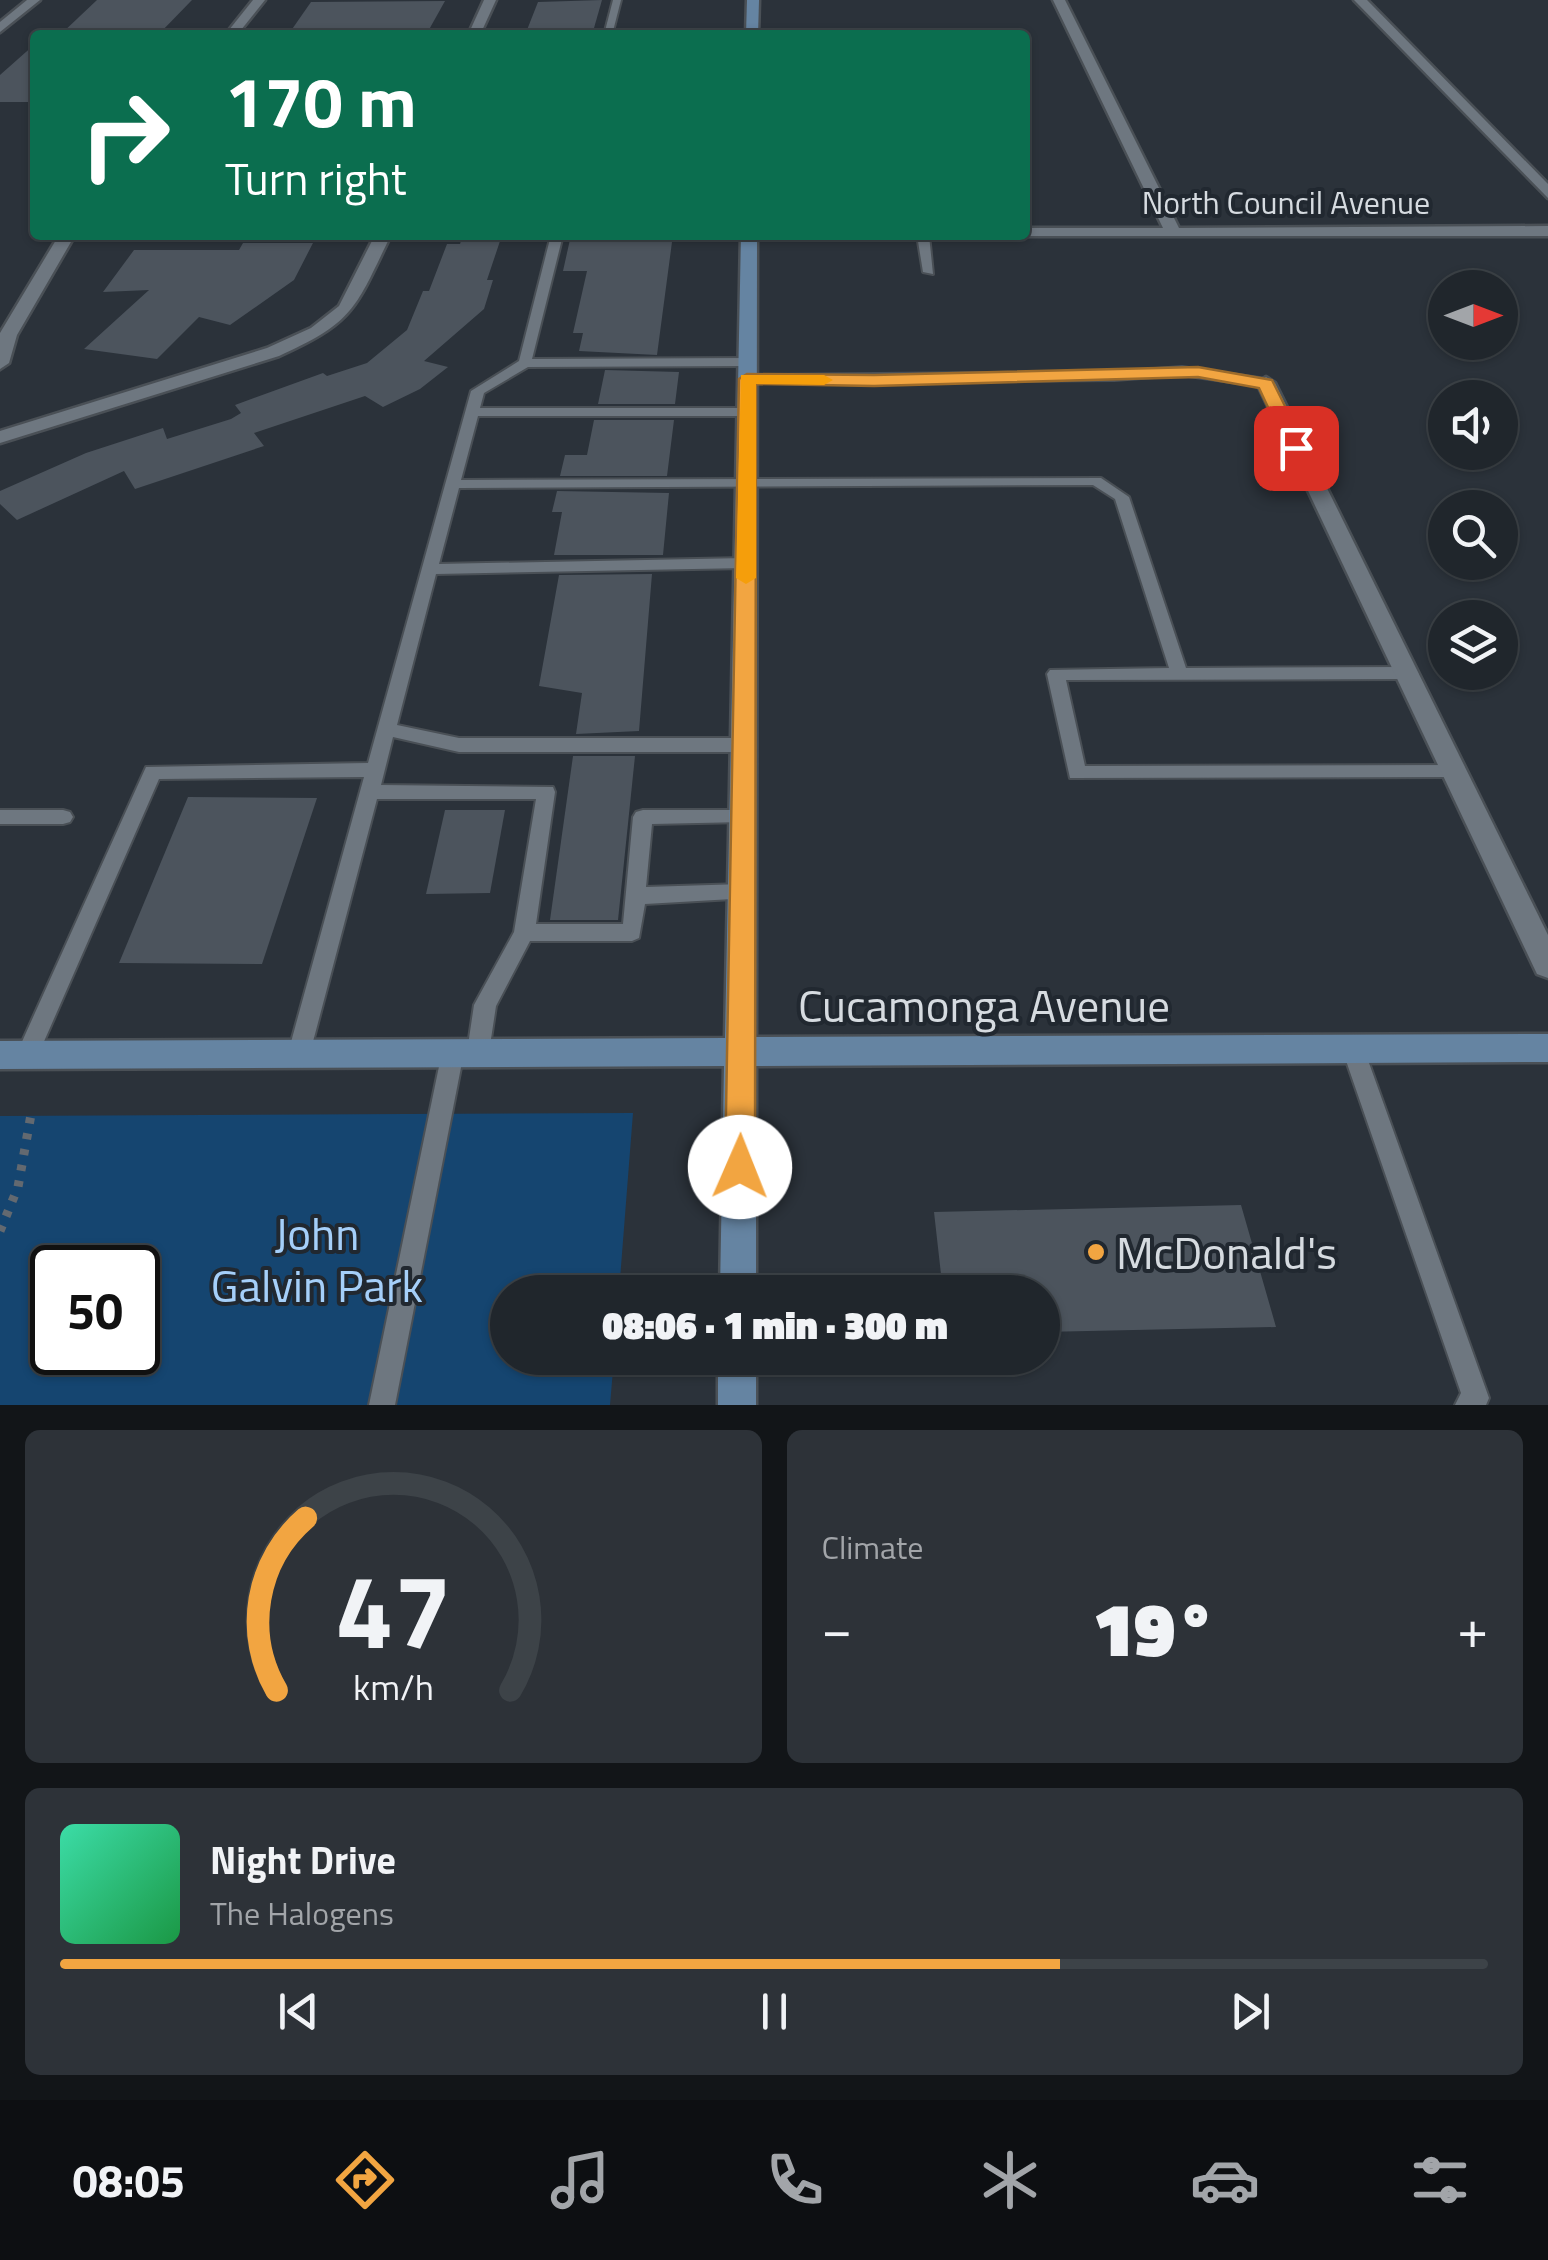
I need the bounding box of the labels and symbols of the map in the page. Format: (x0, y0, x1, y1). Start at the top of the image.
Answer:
street label: North Council Avenue (1142, 178, 1430, 226)
north arrow (1428, 270, 1518, 360)
pin (1254, 406, 1339, 491)
street label: Cucamonga Avenue (798, 971, 1170, 1039)
position arrow (688, 1115, 792, 1219)
park label: John Galvin Park (211, 1199, 423, 1319)
place label: McDonald's (1116, 1218, 1337, 1286)
marker: McDonald's (1085, 1241, 1107, 1263)
speed limit sign: 50 (30, 1245, 160, 1375)

